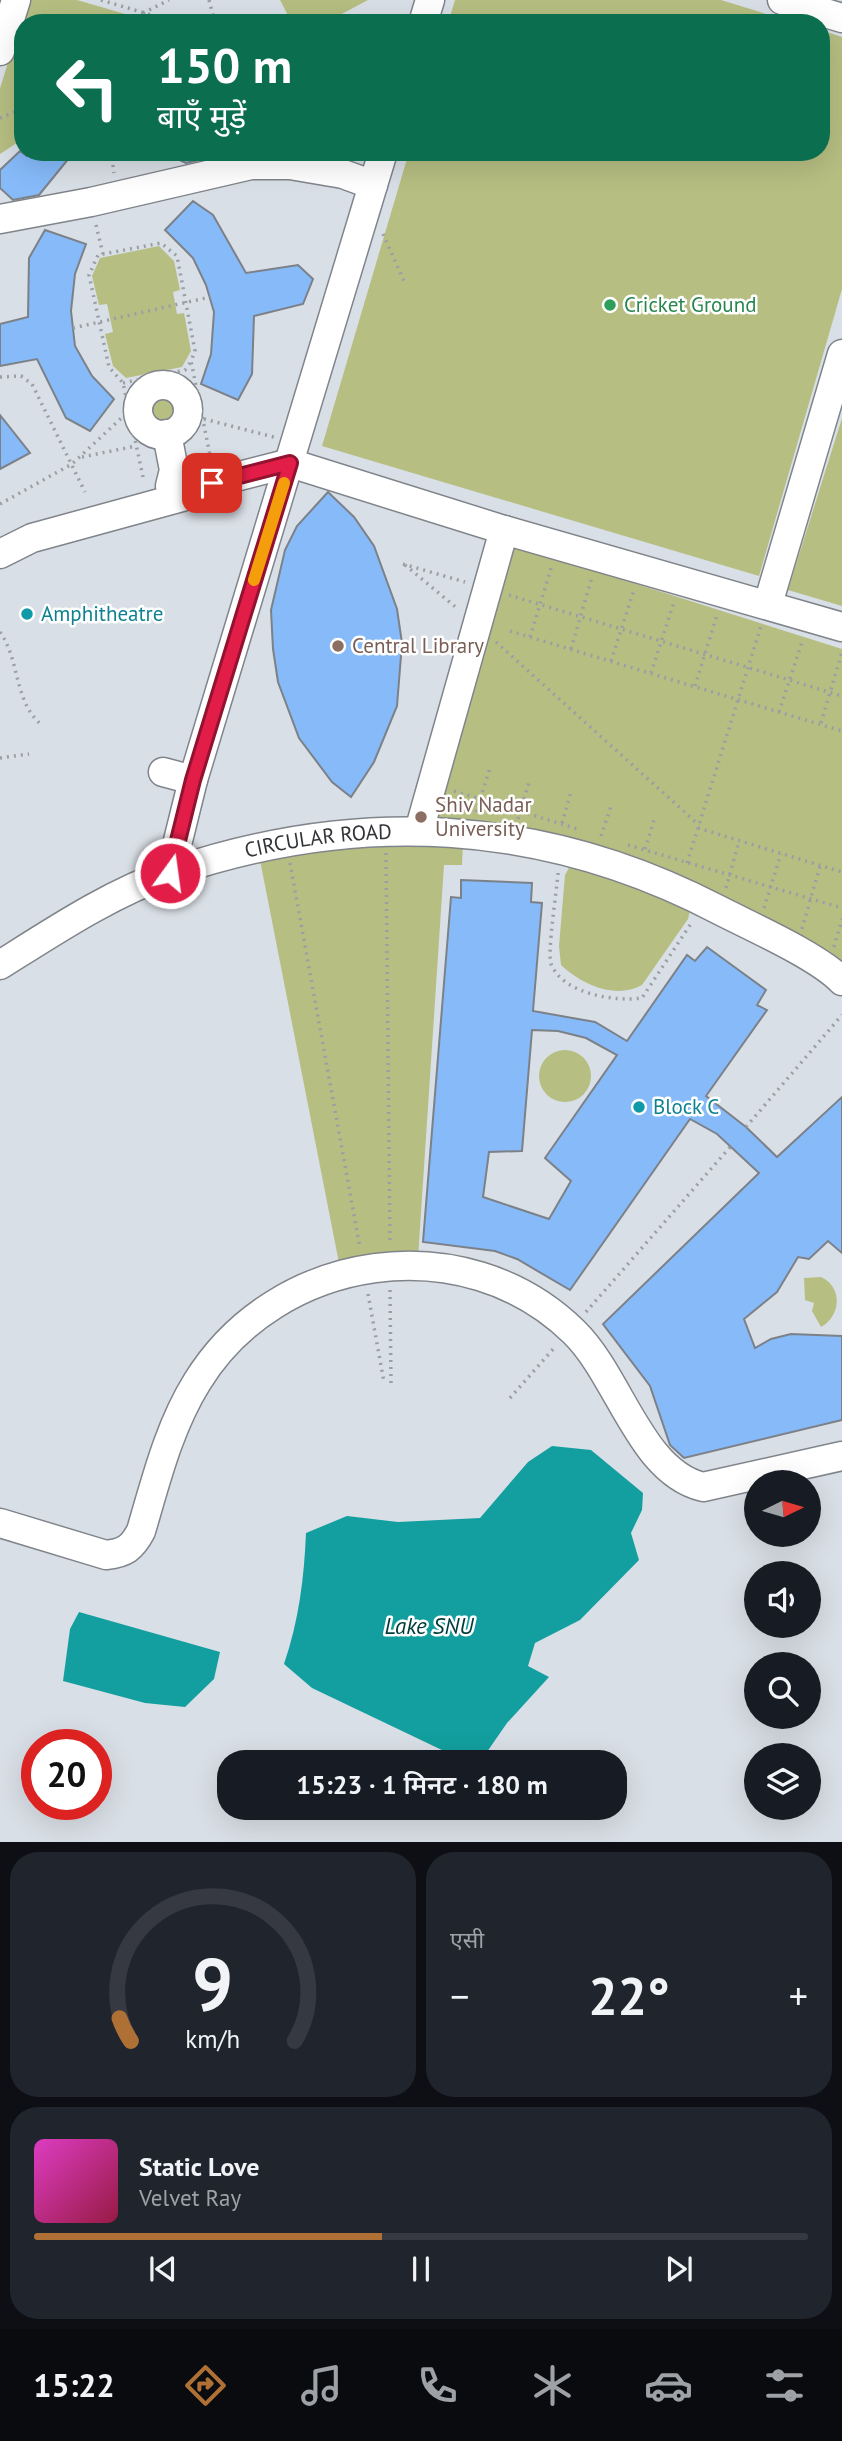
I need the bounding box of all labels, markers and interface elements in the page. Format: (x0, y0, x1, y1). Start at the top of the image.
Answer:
text: 150 m (157, 33, 292, 97)
icon: left (42, 42, 133, 133)
text: बाएँ मुड़ें (157, 95, 246, 137)
place label: Cricket Ground (624, 291, 756, 318)
marker: Cricket Ground (602, 297, 618, 313)
pin (182, 453, 242, 513)
icon: arrive (193, 464, 231, 502)
place label: Amphitheatre (41, 600, 163, 627)
marker: Amphitheatre (19, 606, 35, 622)
place label: Central Library (352, 632, 484, 659)
marker: Central Library (330, 638, 346, 654)
place label: Shiv Nadar University (435, 791, 532, 842)
marker: Shiv Nadar University (413, 809, 429, 825)
street label: CIRCULAR ROAD (242, 818, 392, 864)
position arrow (133, 836, 207, 910)
place label: Block C (653, 1093, 719, 1120)
marker: Block C (631, 1099, 647, 1115)
north arrow (744, 1470, 821, 1547)
map controls (744, 1470, 821, 1820)
button: sound (744, 1561, 821, 1638)
water label: Lake SNU (385, 1611, 474, 1640)
button: search (744, 1652, 821, 1729)
speed limit sign: 20 (21, 1729, 112, 1820)
button: layers (744, 1743, 821, 1820)
text: 15:23 · 1 मिनट · 180 m (296, 1768, 548, 1801)
text: एसी (450, 1925, 484, 1954)
text: 9 (192, 1937, 234, 2031)
text: 22° (588, 1962, 670, 2029)
text: − (450, 1971, 469, 2020)
text: + (789, 1971, 808, 2020)
text: km/h (186, 2022, 240, 2054)
text: Static Love (139, 2150, 260, 2183)
text: Velvet Ray (139, 2183, 241, 2212)
icon: previous (144, 2250, 182, 2288)
icon: pause (402, 2250, 440, 2288)
icon: next (660, 2250, 698, 2288)
icon: directions (181, 2361, 230, 2410)
icon: music (297, 2361, 346, 2410)
icon: phone (413, 2361, 462, 2410)
icon: climate (528, 2361, 577, 2410)
icon: car (644, 2361, 693, 2410)
icon: filters (760, 2361, 809, 2410)
text: 15:22 (33, 2364, 115, 2406)

